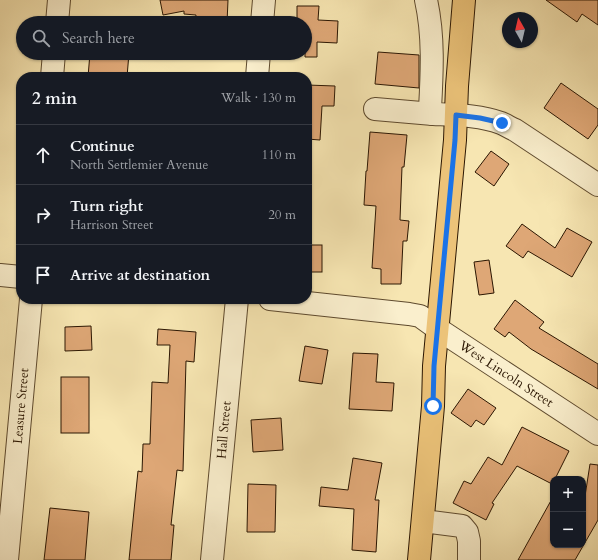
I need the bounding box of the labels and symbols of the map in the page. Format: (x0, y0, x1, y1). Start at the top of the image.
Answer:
north arrow (502, 12, 538, 48)
route end (493, 114, 511, 132)
street label: West Lincoln Street (454, 336, 557, 411)
street label: Leasure Street (9, 367, 33, 445)
route start (424, 397, 442, 415)
street label: Hall Street (213, 400, 235, 460)

